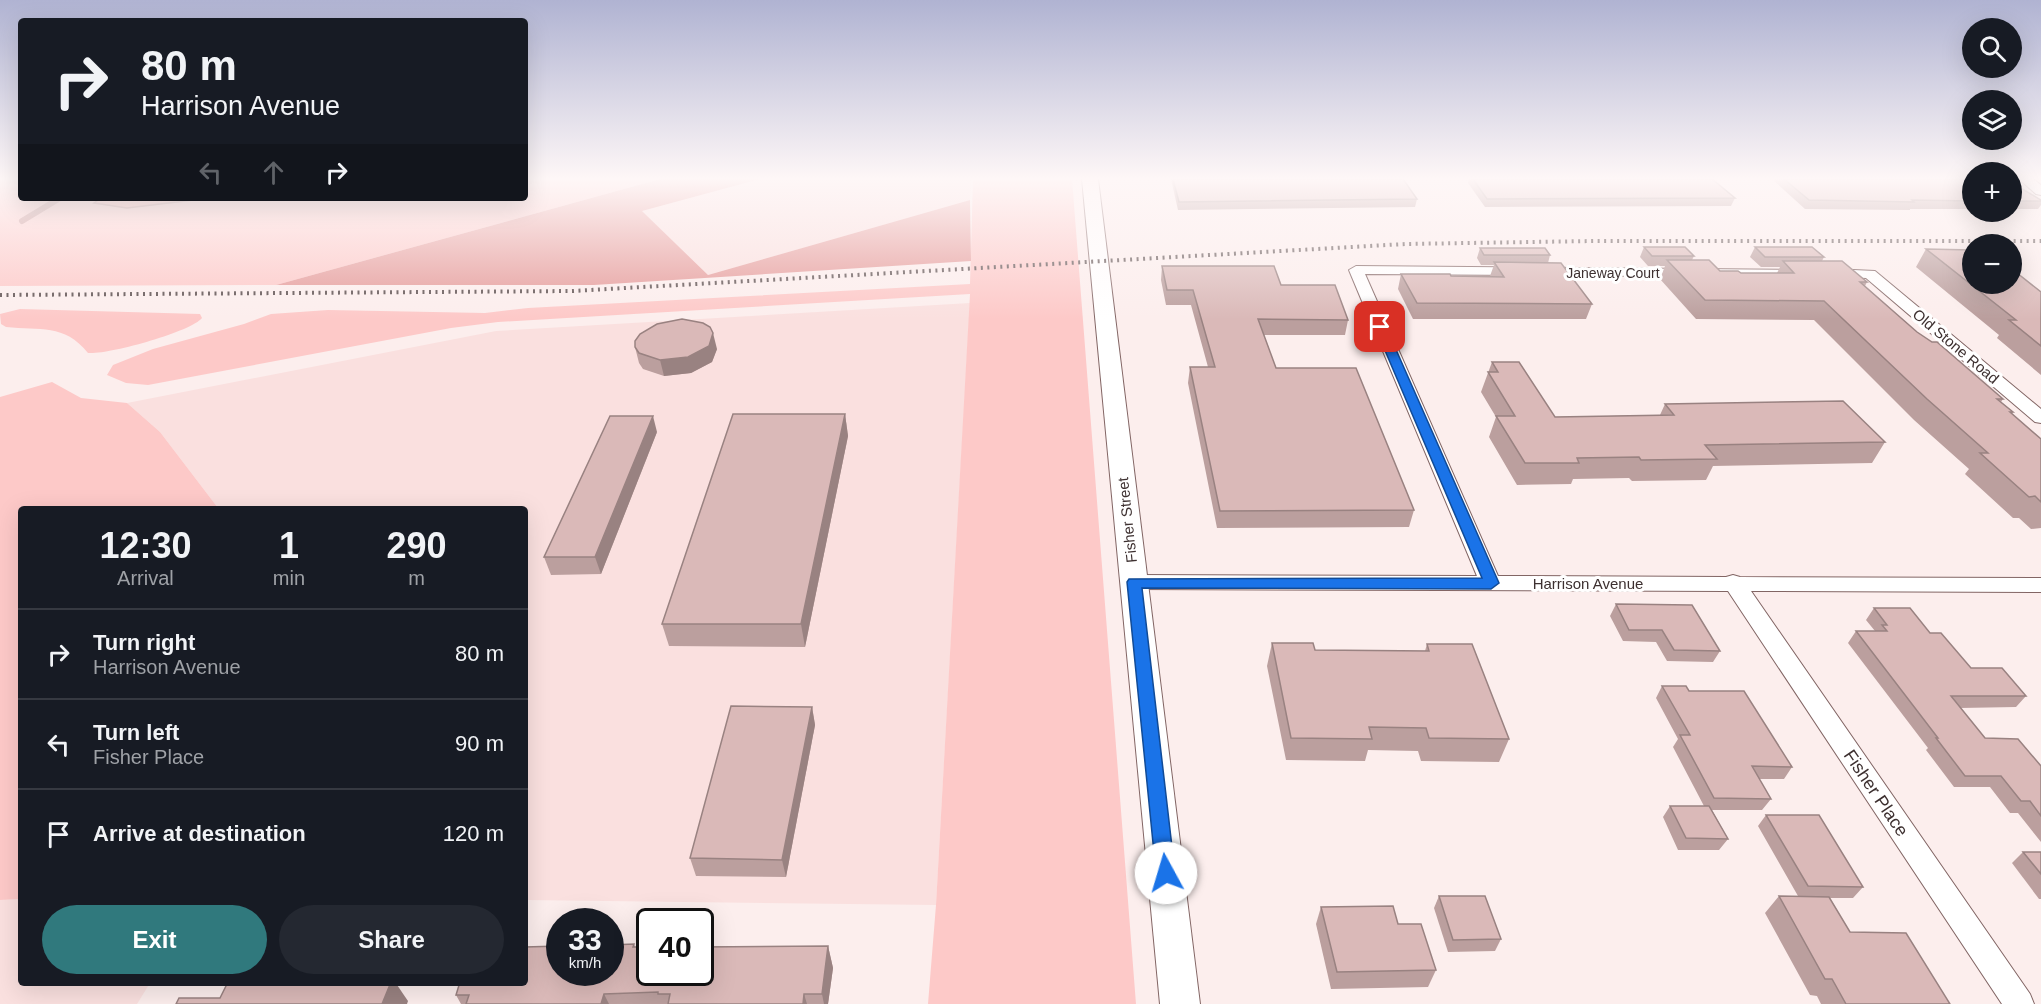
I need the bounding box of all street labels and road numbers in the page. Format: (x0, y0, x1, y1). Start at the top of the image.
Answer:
street label: Janeway Court (1566, 265, 1660, 281)
street label: Old Stone Road (1910, 305, 2002, 387)
street label: Fisher Street (1114, 476, 1140, 564)
street label: Harrison Avenue (1533, 575, 1643, 592)
street label: Fisher Place (1840, 746, 1912, 840)

